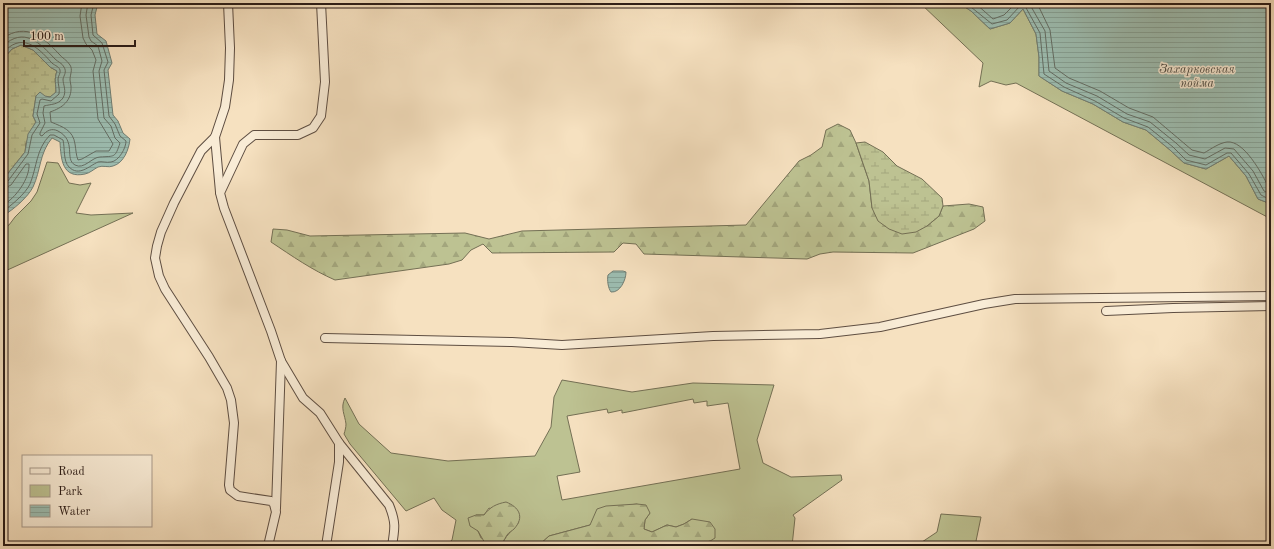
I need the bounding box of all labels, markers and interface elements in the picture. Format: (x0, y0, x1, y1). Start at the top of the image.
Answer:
scale bar (24, 22, 135, 48)
text: 100 m (30, 31, 64, 43)
water label: Захарковская пойма (1159, 63, 1235, 90)
legend (22, 455, 152, 527)
text: Road (58, 466, 85, 478)
text: Park (58, 486, 83, 498)
text: Water (58, 506, 91, 518)

